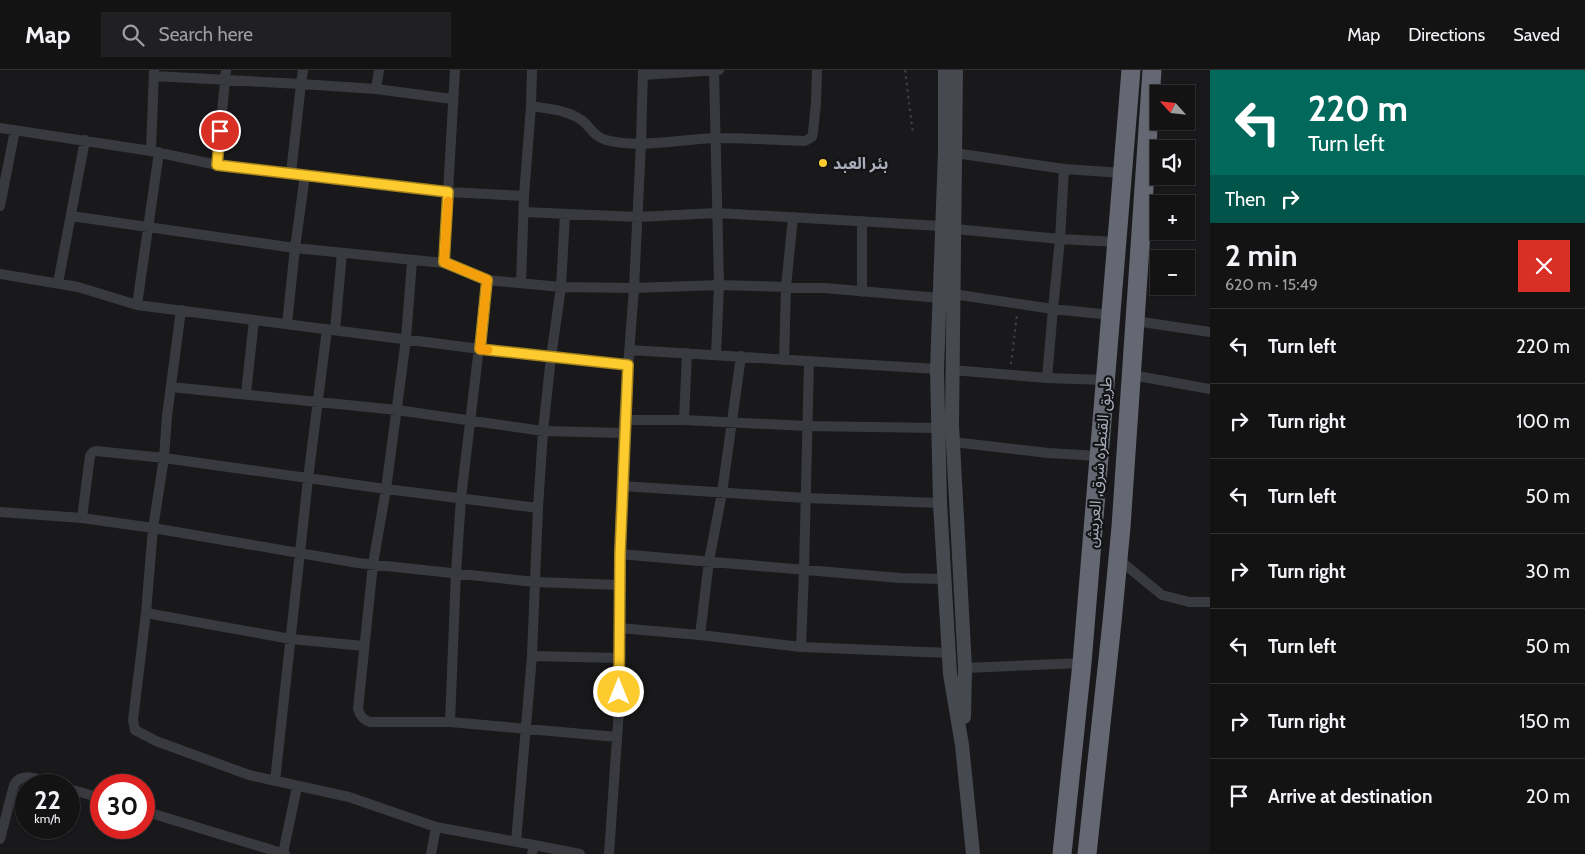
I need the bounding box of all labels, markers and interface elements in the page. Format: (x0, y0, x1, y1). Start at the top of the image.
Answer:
search box (101, 12, 451, 57)
text: Map (25, 20, 71, 49)
icon: search (119, 21, 147, 49)
text: Search here (159, 23, 253, 46)
text: Map (1347, 24, 1380, 46)
text: Directions (1408, 24, 1485, 46)
text: Saved (1513, 24, 1560, 46)
north arrow (1150, 85, 1195, 130)
map controls (1150, 85, 1195, 295)
text: 220 m (1308, 87, 1408, 130)
icon: left (1225, 90, 1290, 155)
pin (199, 110, 241, 152)
icon: arrive (206, 117, 234, 145)
text: Turn left (1308, 130, 1385, 157)
button: sound (1150, 140, 1195, 185)
place label: بئر العبد (833, 154, 888, 173)
marker: بئر العبد (817, 157, 829, 169)
icon: right (1276, 185, 1304, 213)
text: Then (1225, 188, 1266, 211)
button: + (1150, 195, 1195, 240)
text: 2 min (1225, 237, 1297, 274)
button: close (1518, 240, 1570, 292)
button: − (1150, 250, 1195, 295)
text: 620 m · 15:49 (1225, 275, 1318, 294)
icon: left (1225, 332, 1253, 360)
text: Turn left (1268, 335, 1336, 358)
text: 220 m (1516, 335, 1570, 358)
street label: طريق القنطره شرق, العريش (1082, 376, 1117, 548)
icon: right (1225, 407, 1253, 435)
text: Turn right (1268, 410, 1346, 433)
text: 100 m (1516, 410, 1570, 433)
icon: left (1225, 482, 1253, 510)
text: Turn left (1268, 485, 1336, 508)
text: 50 m (1526, 485, 1570, 508)
icon: right (1225, 557, 1253, 585)
text: Turn right (1268, 560, 1346, 583)
text: 30 m (1526, 560, 1570, 583)
icon: left (1225, 632, 1253, 660)
text: Turn left (1268, 635, 1336, 658)
text: 50 m (1526, 635, 1570, 658)
position arrow (592, 665, 644, 717)
icon: right (1225, 707, 1253, 735)
text: Turn right (1268, 710, 1346, 733)
text: 150 m (1519, 710, 1570, 733)
speed limit sign: 30 (90, 774, 155, 839)
icon: arrive (1225, 782, 1253, 810)
text: 22 (34, 785, 61, 815)
text: Arrive at destination (1268, 785, 1432, 808)
text: 20 m (1526, 785, 1570, 808)
text: km/h (34, 811, 61, 826)

